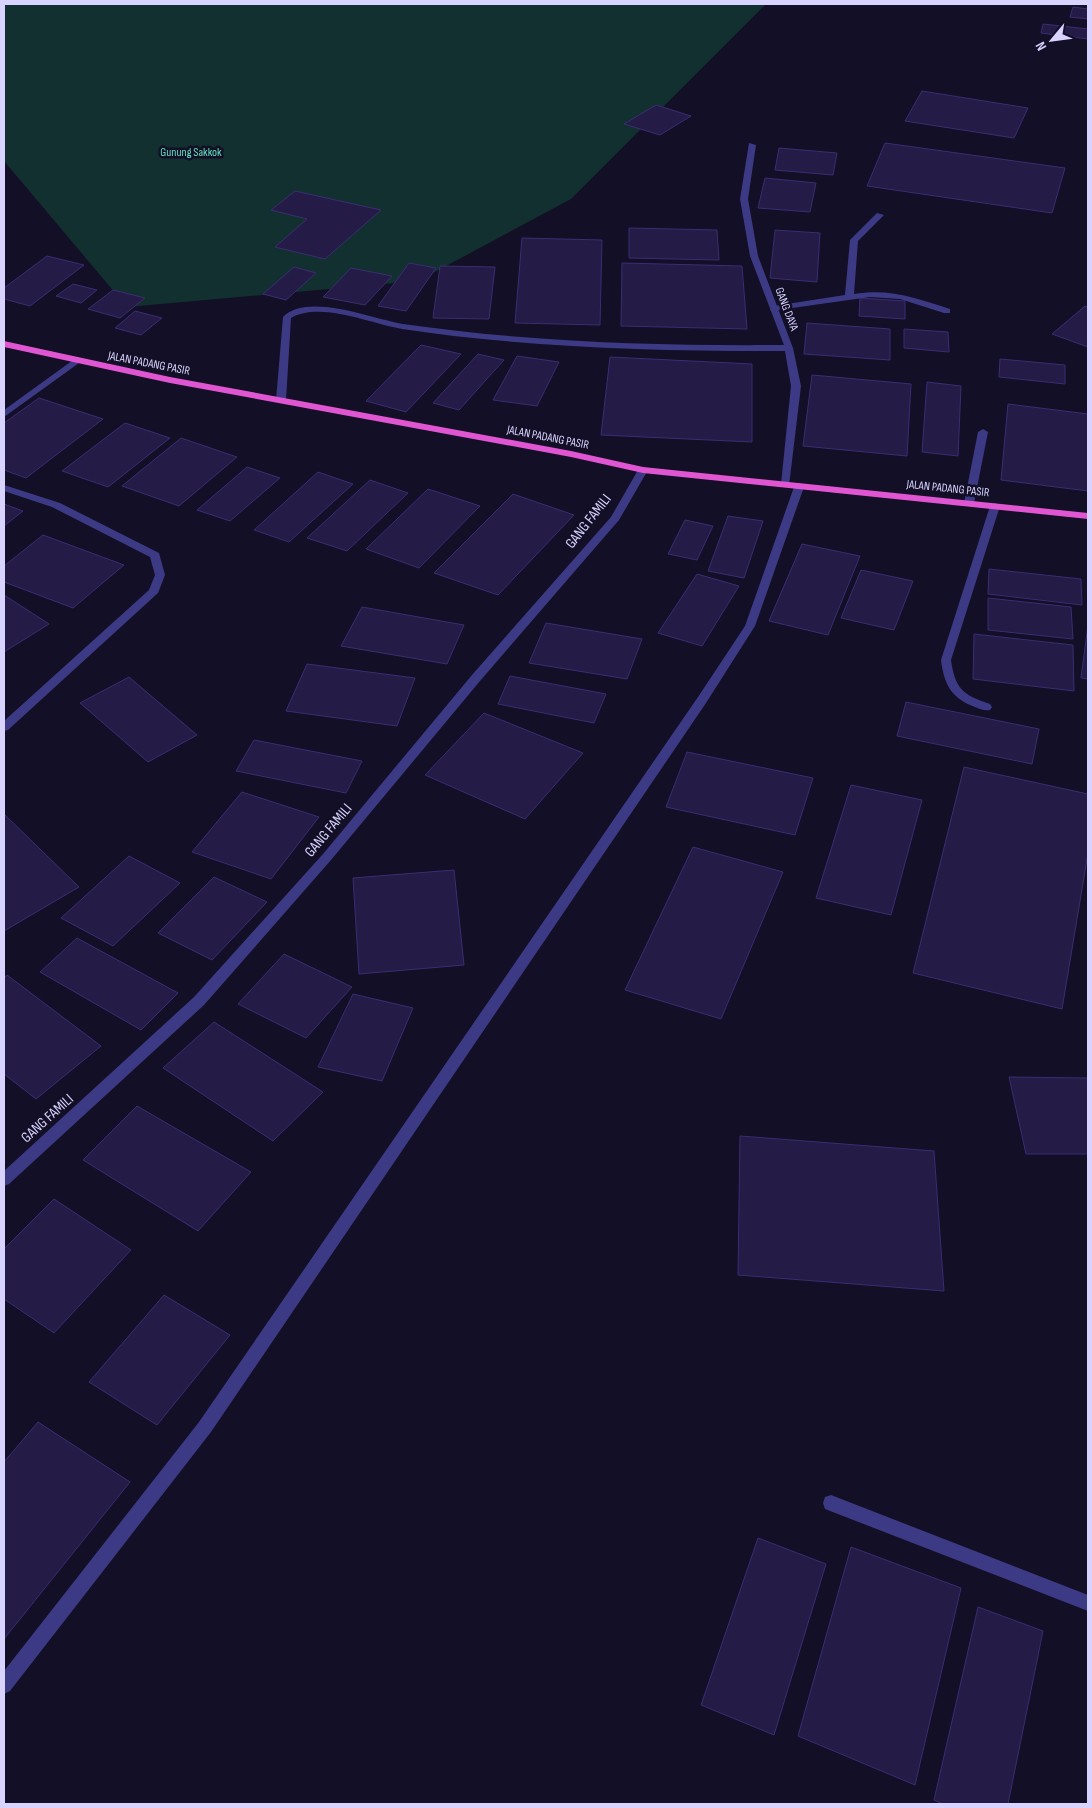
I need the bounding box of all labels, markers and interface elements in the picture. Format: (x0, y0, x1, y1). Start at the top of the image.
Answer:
north arrow (1027, 15, 1077, 65)
text: N (1032, 39, 1050, 53)
park label: Gunung Sakkok (160, 145, 222, 160)
street label: GANG DAYA (771, 285, 802, 334)
street label: JALAN PADANG PASIR (106, 348, 192, 379)
street label: JALAN PADANG PASIR (505, 422, 591, 453)
street label: JALAN PADANG PASIR (905, 477, 991, 500)
street label: GANG FAMILI (561, 490, 616, 552)
street label: GANG FAMILI (301, 800, 356, 861)
street label: GANG FAMILI (17, 1090, 77, 1147)

